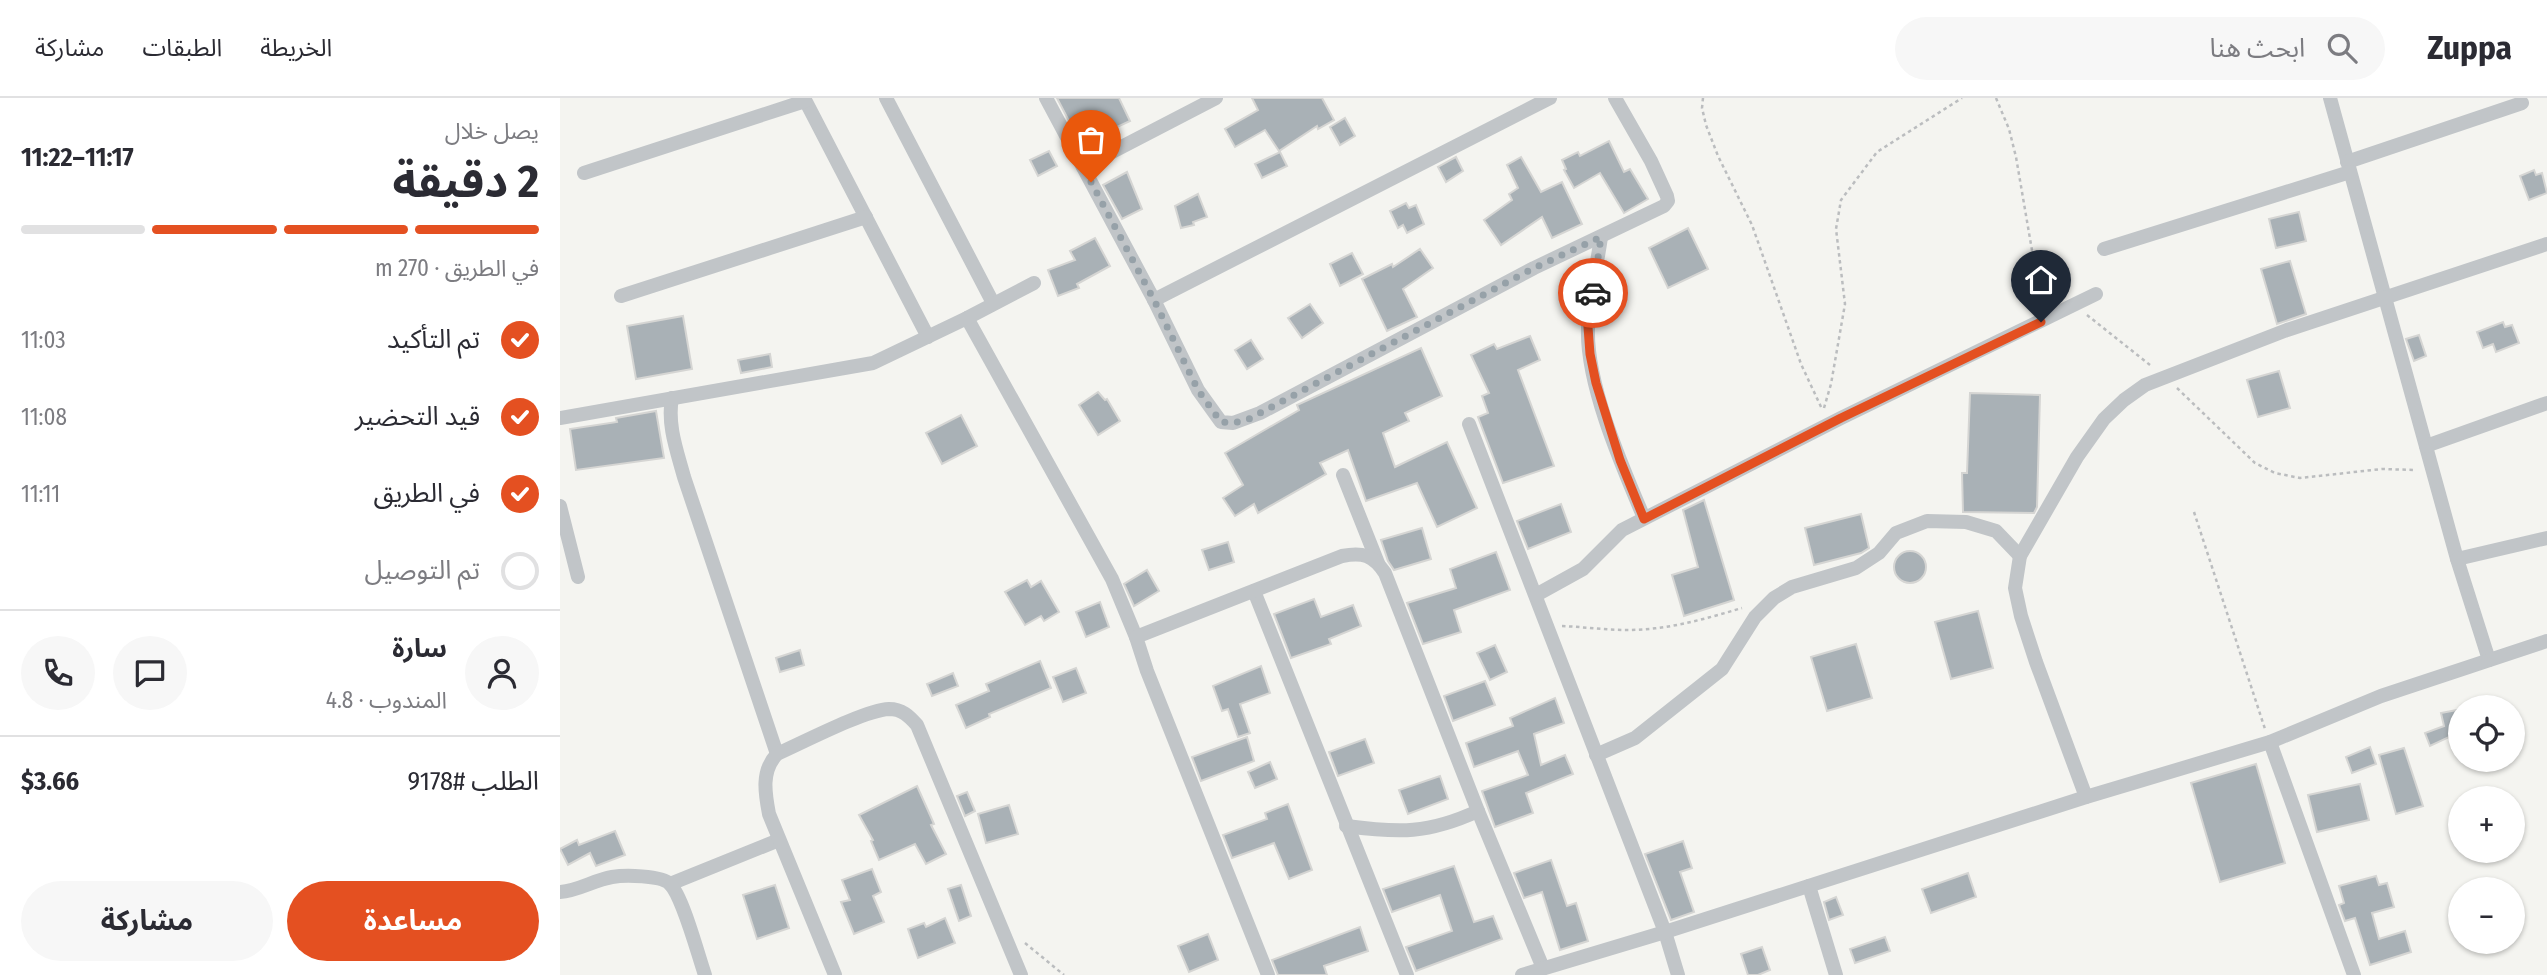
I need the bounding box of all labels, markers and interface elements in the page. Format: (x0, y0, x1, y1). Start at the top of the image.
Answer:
search box (1895, 17, 2385, 80)
text: Zuppa (2427, 28, 2512, 68)
icon: search (2323, 29, 2361, 67)
text: ابحث هنا (2210, 33, 2305, 64)
text: مشاركة (35, 34, 104, 62)
text: الطبقات (142, 34, 222, 62)
text: الخريطة (260, 34, 332, 62)
pin (1061, 110, 1121, 182)
text: يصل خلال (445, 117, 539, 145)
icon: bag (1072, 121, 1110, 159)
text: 11:17–11:22 (21, 142, 134, 173)
text: 2 دقيقة (392, 154, 539, 209)
pin (2011, 250, 2071, 322)
text: في الطريق · 270 m (375, 254, 539, 282)
courier (1558, 258, 1628, 328)
icon: home (2022, 261, 2060, 299)
icon: car (1574, 274, 1612, 312)
icon: check (501, 321, 539, 359)
text: تم التأكيد (387, 324, 480, 355)
text: 11:03 (21, 326, 66, 354)
icon: check (501, 398, 539, 436)
text: قيد التحضير (355, 401, 480, 432)
text: 11:08 (21, 403, 67, 431)
icon: check (501, 475, 539, 513)
text: في الطريق (373, 478, 480, 509)
text: 11:11 (21, 480, 60, 508)
text: تم التوصيل (364, 555, 480, 586)
text: سارة (392, 633, 447, 664)
button: phone (21, 636, 95, 710)
button: chat (113, 636, 187, 710)
button: person (465, 636, 539, 710)
text: المندوب · 4.8 (326, 686, 447, 714)
map controls (2448, 695, 2525, 954)
button: locate (2448, 695, 2525, 772)
text: $3.66 (21, 766, 79, 797)
text: الطلب #9178 (408, 766, 539, 797)
button: + (2448, 786, 2525, 863)
button: − (2448, 877, 2525, 954)
button: مشاركة (21, 881, 273, 961)
button: مساعدة (287, 881, 539, 961)

